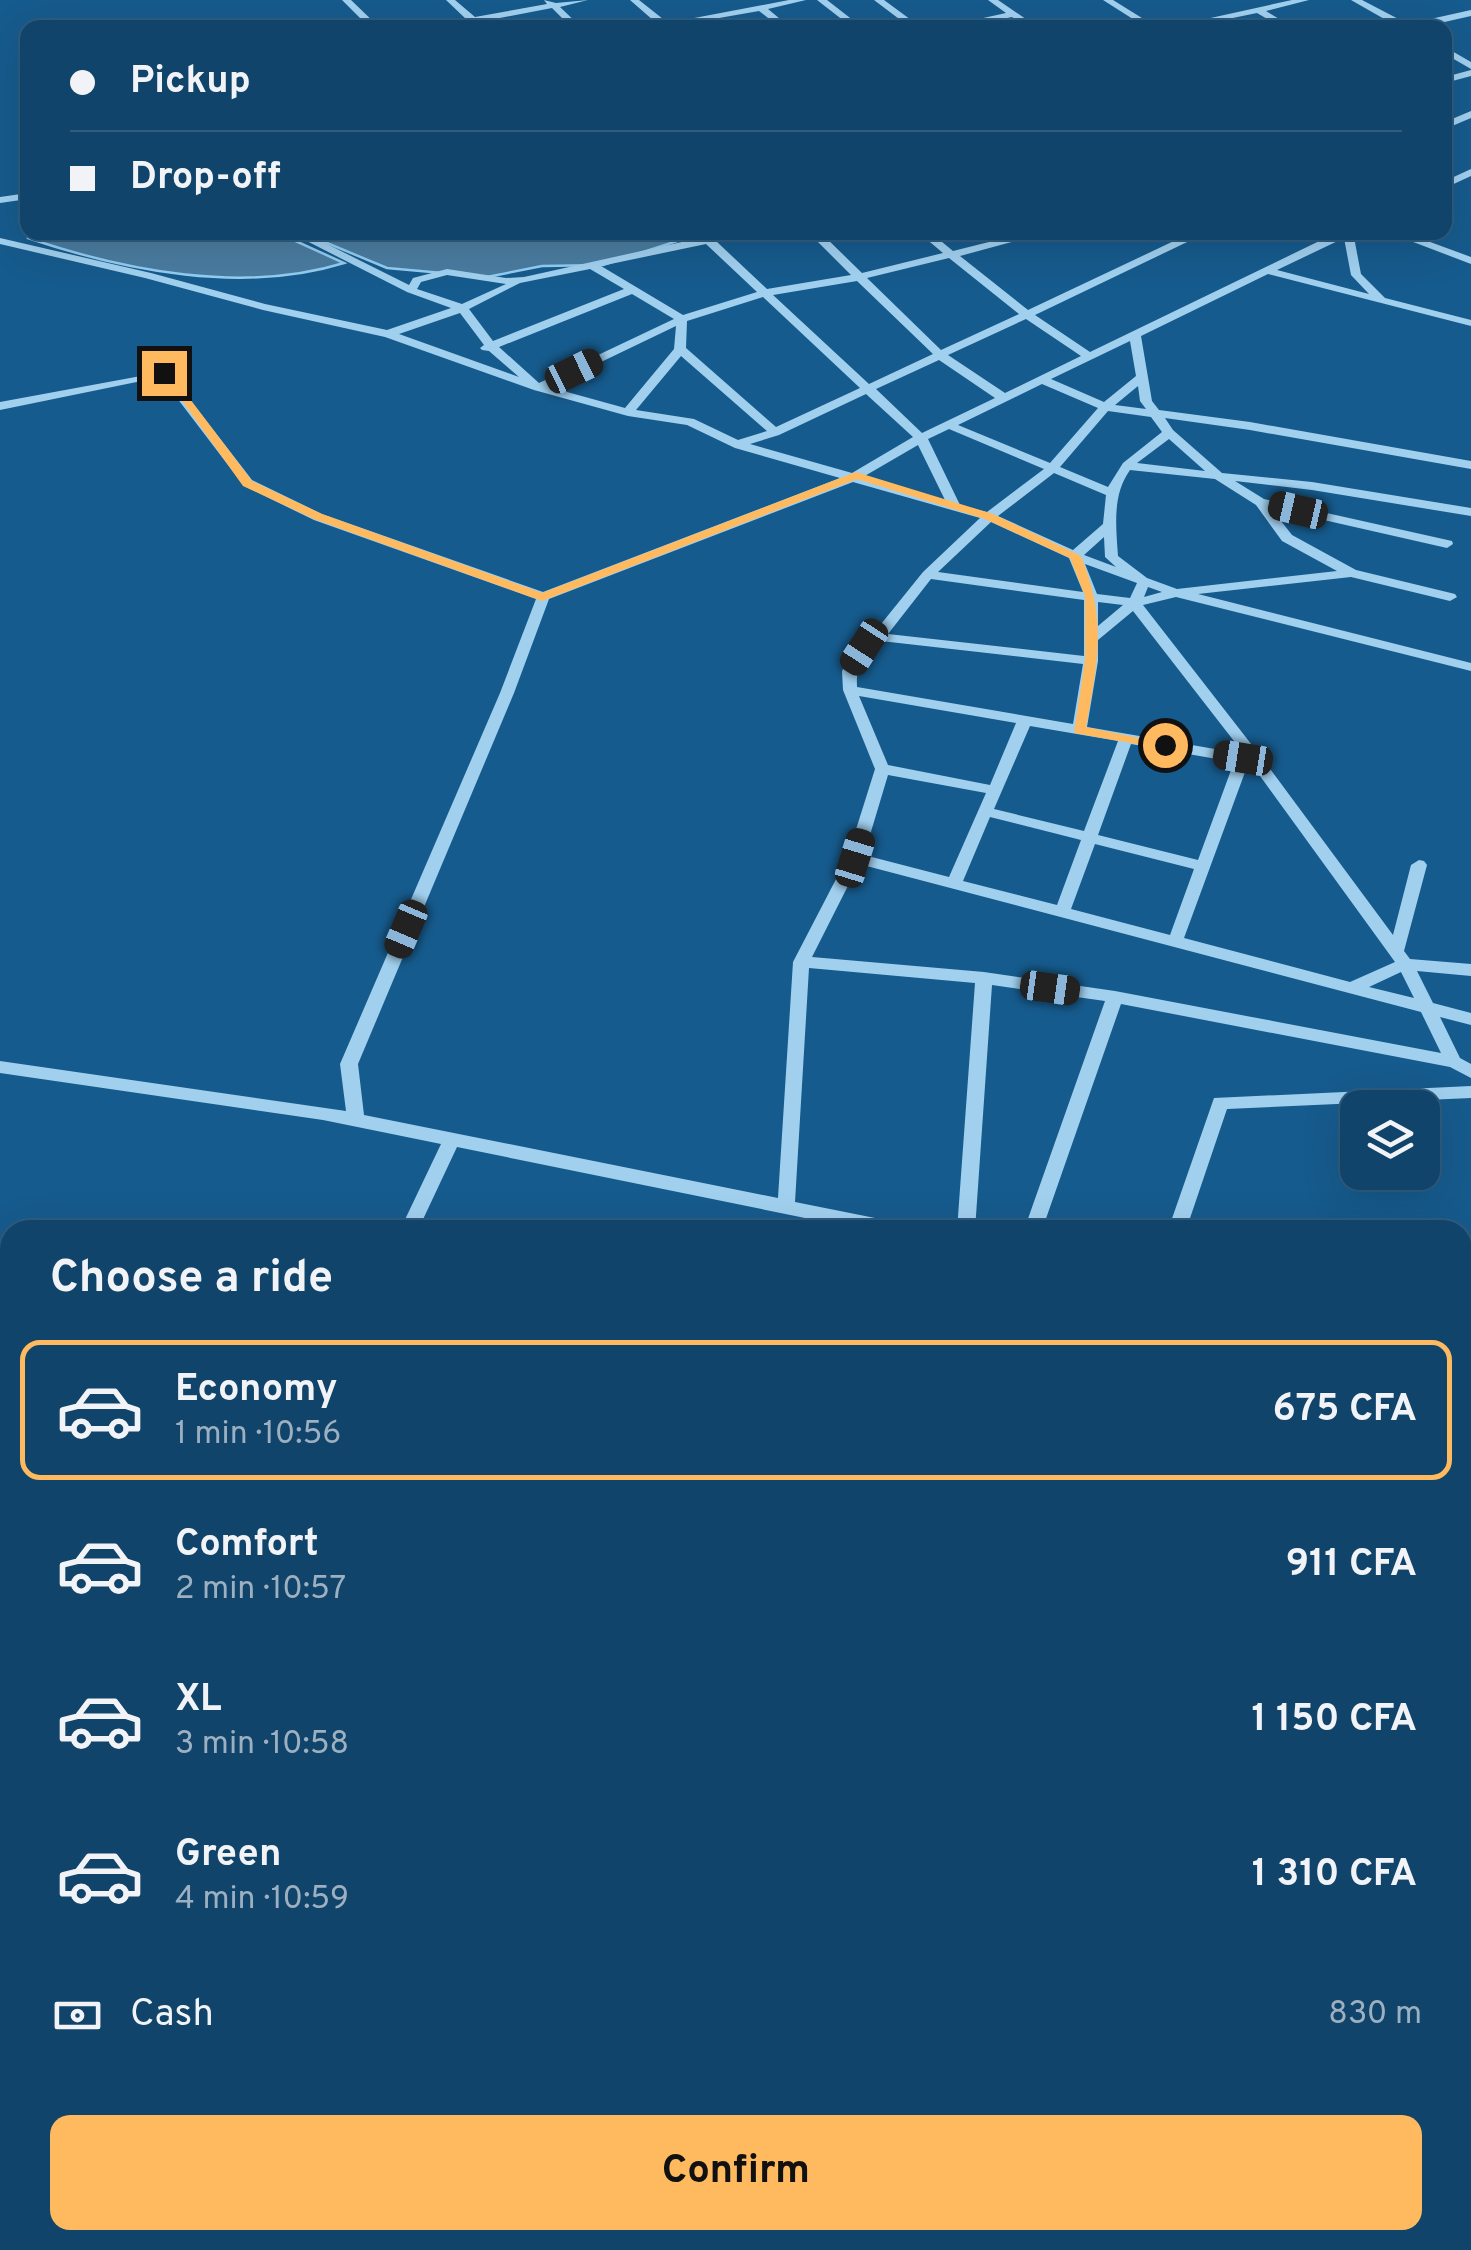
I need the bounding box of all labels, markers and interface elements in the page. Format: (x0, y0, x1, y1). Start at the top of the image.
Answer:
text: Pickup (130, 58, 251, 107)
text: Drop-off (130, 154, 281, 203)
car (540, 344, 608, 398)
route end (142, 351, 187, 396)
car (1265, 489, 1331, 531)
car (835, 614, 893, 680)
route start (1143, 723, 1188, 768)
car (1211, 738, 1275, 778)
car (832, 825, 878, 891)
car (380, 896, 432, 962)
car (1018, 969, 1082, 1007)
map controls (1340, 1090, 1440, 1190)
button: layers (1340, 1090, 1440, 1190)
text: Choose a ride (50, 1251, 333, 1308)
icon: car (55, 1365, 145, 1455)
text: Economy (175, 1366, 337, 1415)
text: 675 CFA (1272, 1386, 1417, 1435)
text: 1 min · 10:56 (175, 1415, 341, 1455)
icon: car (55, 1520, 145, 1610)
text: Comfort (175, 1521, 319, 1570)
text: 911 CFA (1286, 1541, 1417, 1590)
text: 2 min · 10:57 (175, 1570, 346, 1610)
icon: car (55, 1675, 145, 1765)
text: XL (175, 1676, 222, 1725)
text: 1 150 CFA (1251, 1696, 1417, 1745)
text: 3 min · 10:58 (175, 1725, 349, 1765)
icon: car (55, 1830, 145, 1920)
text: Green (175, 1831, 281, 1880)
text: 1 310 CFA (1252, 1851, 1417, 1900)
text: 4 min · 10:59 (175, 1880, 349, 1920)
icon: cash (50, 1988, 105, 2043)
text: Cash (130, 1991, 214, 2040)
text: 830 m (1328, 1995, 1422, 2035)
button: Confirm (50, 2115, 1422, 2230)

